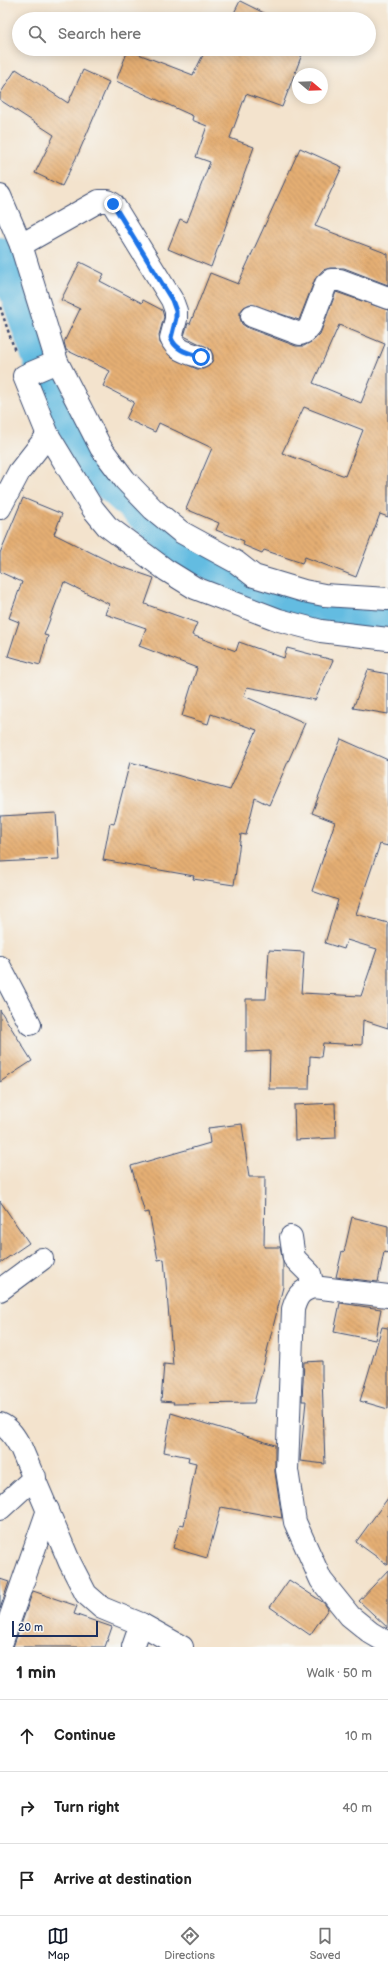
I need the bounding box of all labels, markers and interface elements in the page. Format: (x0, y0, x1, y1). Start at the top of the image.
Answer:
search box (12, 12, 376, 56)
icon: search (26, 23, 48, 45)
text: Search here (58, 25, 141, 44)
north arrow (292, 68, 328, 104)
route end (104, 195, 122, 213)
route start (192, 348, 210, 366)
scale bar (12, 1619, 98, 1638)
text: 20 m (18, 1621, 43, 1634)
text: 1 min (16, 1663, 56, 1683)
text: Walk · 50 m (306, 1665, 372, 1681)
icon: ahead (16, 1725, 38, 1747)
text: Continue (54, 1726, 116, 1745)
text: 10 m (345, 1728, 372, 1744)
icon: right (16, 1797, 38, 1819)
text: Turn right (54, 1798, 119, 1817)
text: 40 m (342, 1800, 372, 1816)
icon: arrive (16, 1869, 38, 1891)
text: Arrive at destination (54, 1870, 192, 1889)
tab: Map (47, 1925, 70, 1962)
tab: Directions (164, 1925, 215, 1962)
tab: Saved (310, 1925, 341, 1962)

